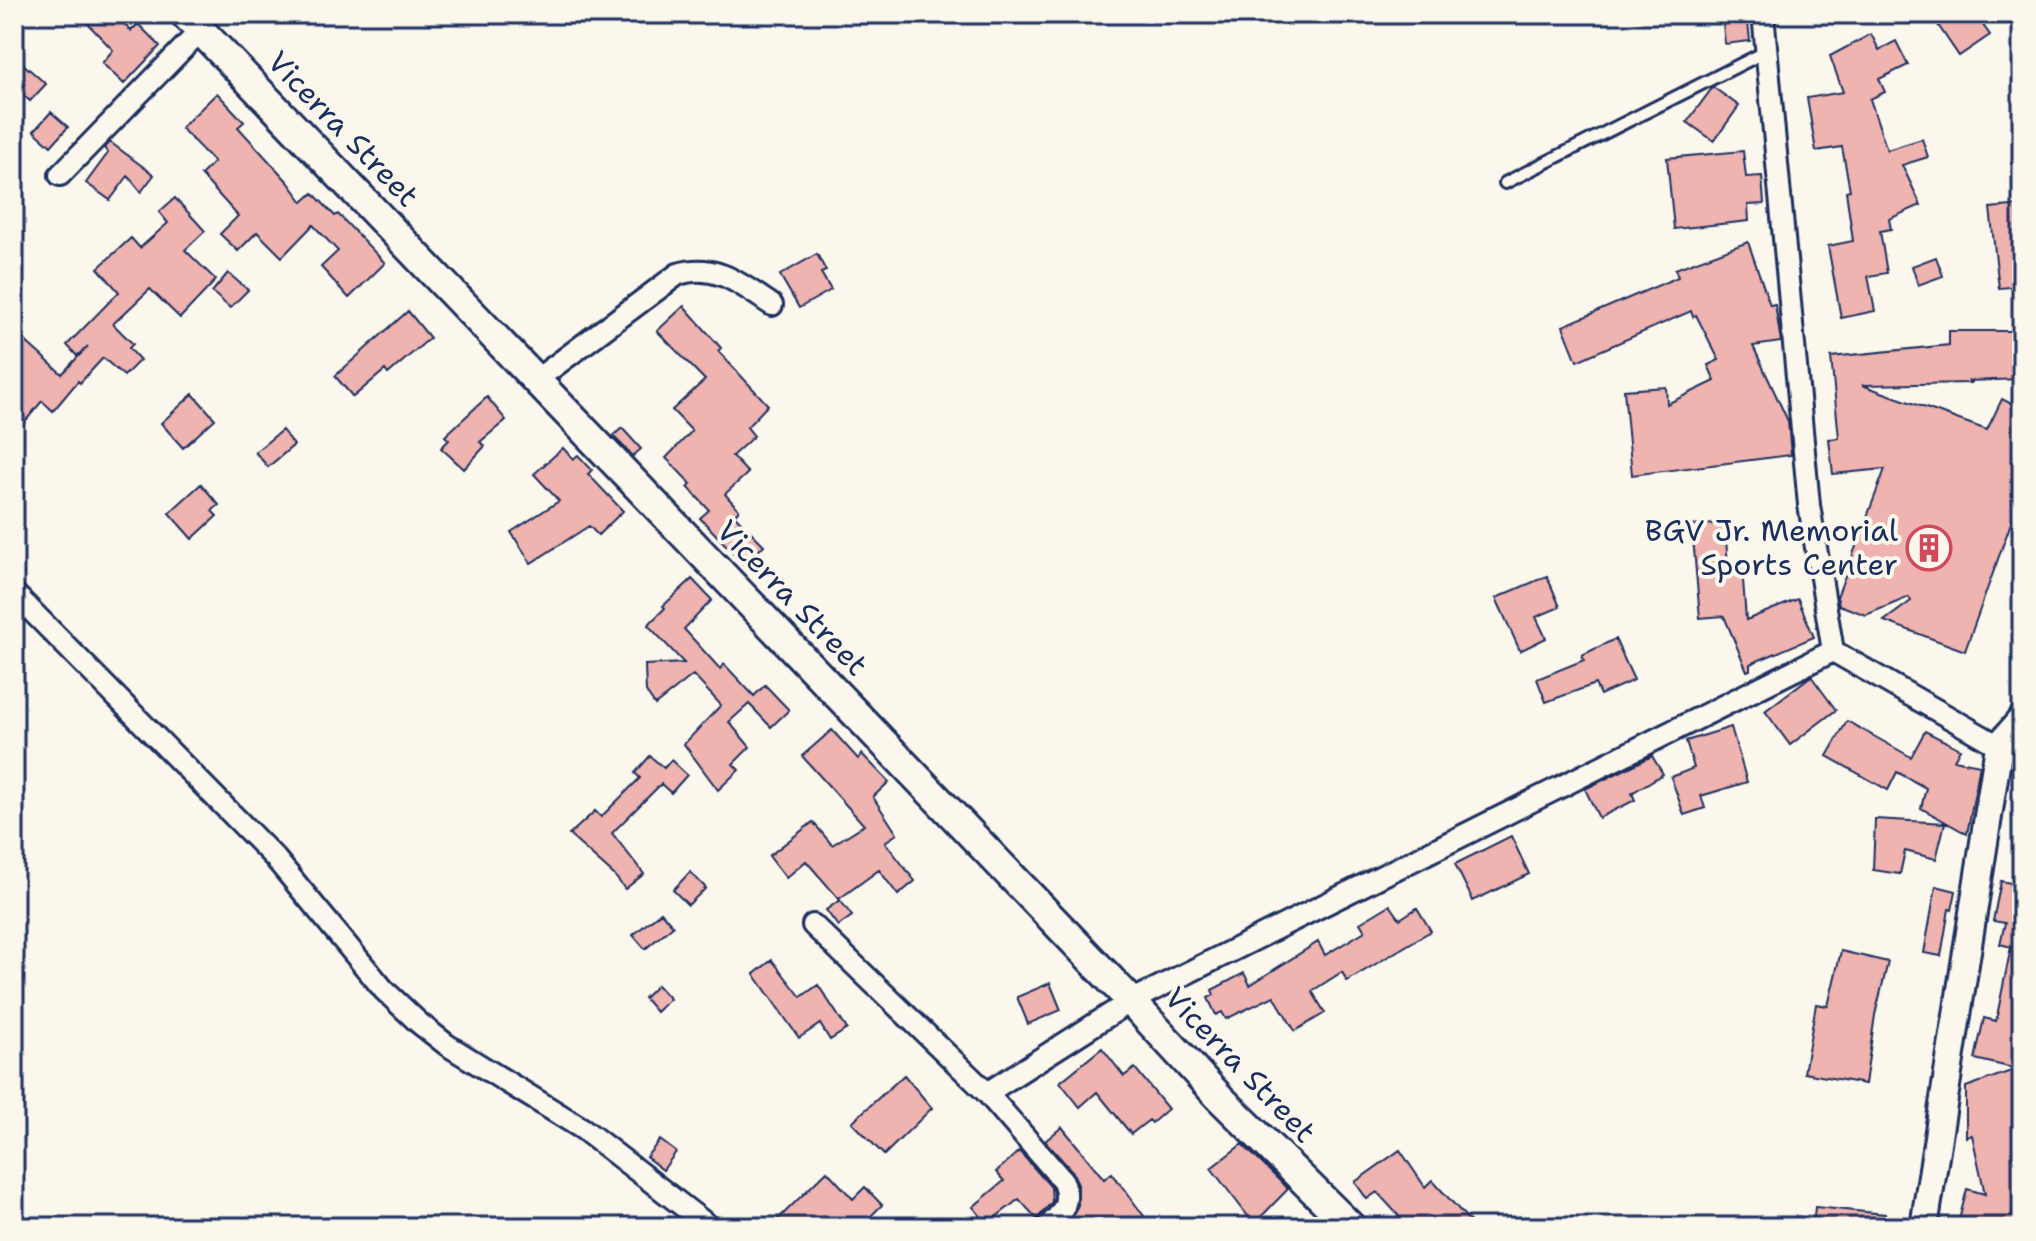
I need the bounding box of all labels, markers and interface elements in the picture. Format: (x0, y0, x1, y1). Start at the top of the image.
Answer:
street label: Vicerra Street (258, 42, 428, 216)
place label: BGV Jr. Memorial Sports Center (1645, 510, 1898, 585)
street label: Vicerra Street (707, 511, 877, 685)
building icon: BGV Jr. Memorial Sports Center (1905, 524, 1953, 572)
street label: Vicerra Street (1155, 978, 1325, 1152)

